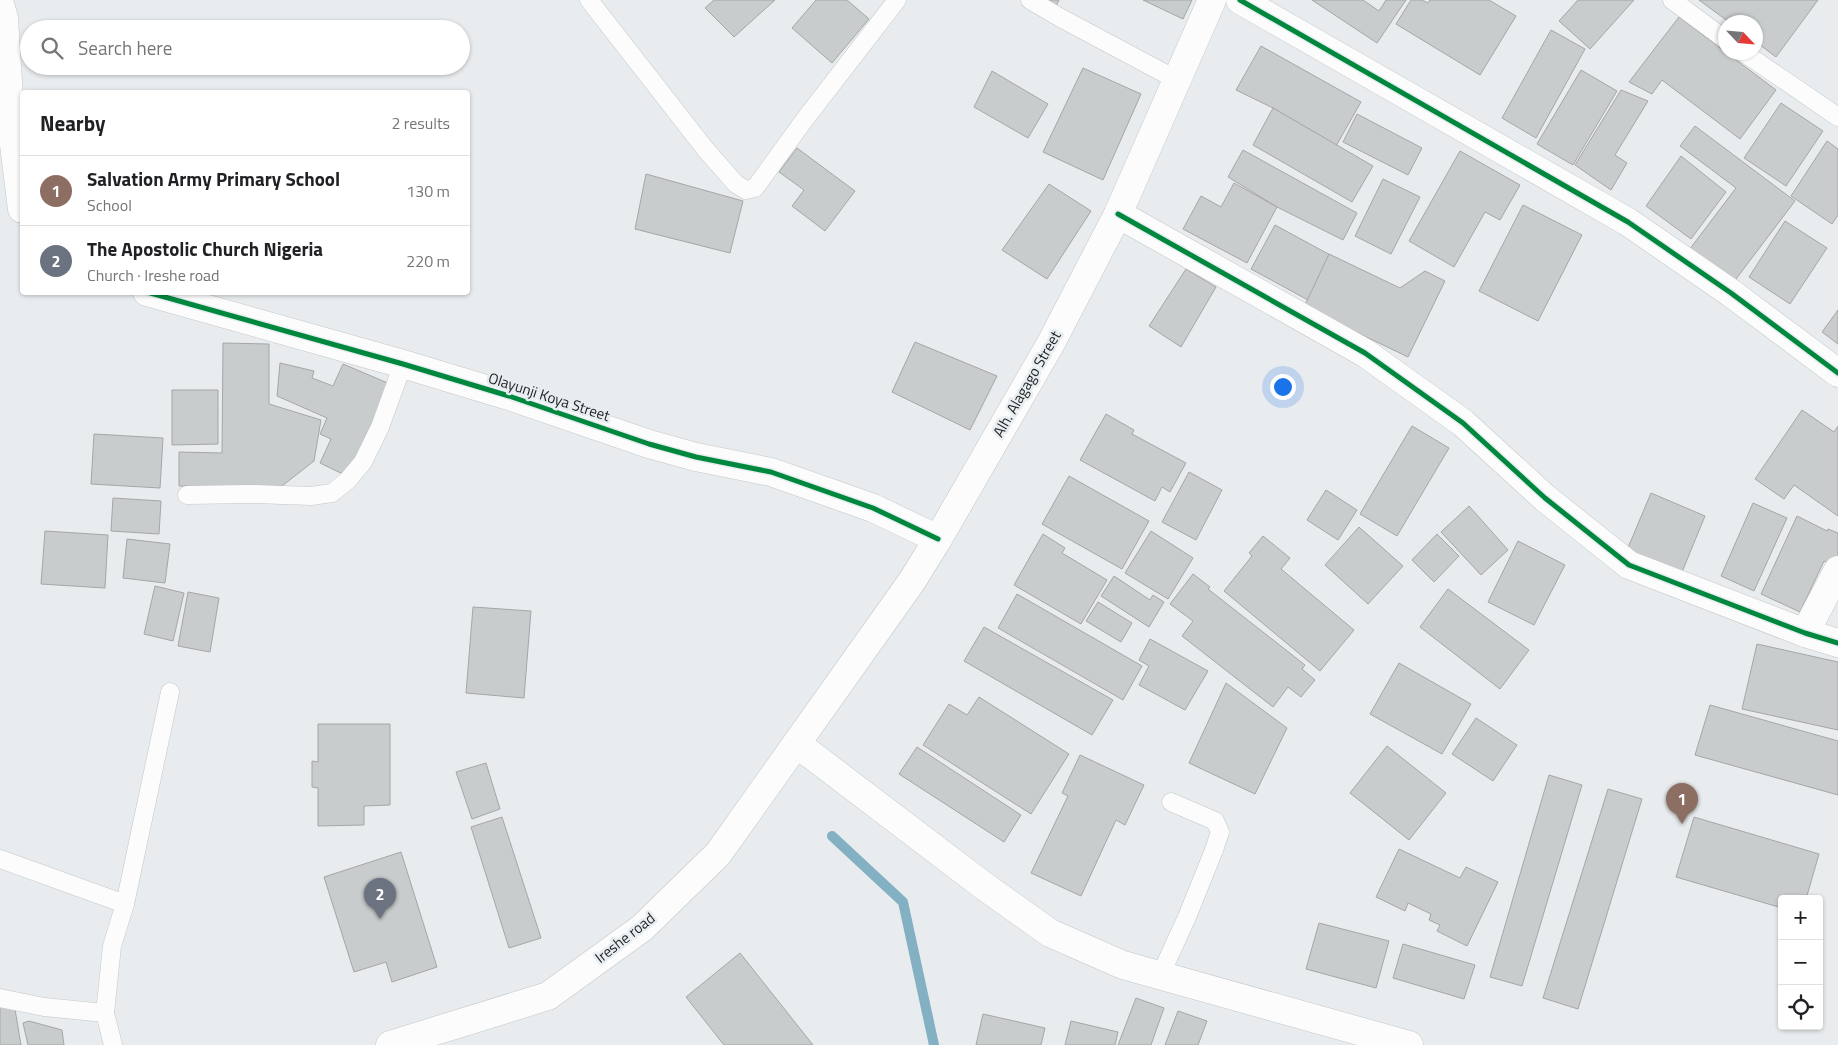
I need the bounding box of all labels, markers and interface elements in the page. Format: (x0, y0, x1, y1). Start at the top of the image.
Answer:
north arrow (1718, 15, 1763, 60)
search box (20, 20, 470, 75)
text: Search here (78, 33, 172, 62)
icon: search (38, 34, 66, 62)
text: Nearby (40, 107, 105, 139)
text: 2 results (391, 111, 450, 135)
text: Salvation Army Primary School (87, 164, 340, 193)
text: 1 (52, 179, 60, 203)
text: 130 m (406, 179, 450, 203)
text: School (87, 193, 132, 217)
text: The Apostolic Church Nigeria (87, 234, 323, 263)
text: 2 (52, 249, 60, 273)
text: 220 m (406, 249, 450, 273)
text: Church · Ireshe road (87, 263, 220, 287)
street label: Alh. Alagago Street (987, 326, 1067, 441)
street label: Olayunji Koya Street (485, 366, 614, 427)
your location (1270, 374, 1296, 400)
pin: 1 (1666, 783, 1698, 824)
pin: 2 (364, 878, 396, 919)
map controls (1778, 895, 1823, 1030)
button: + (1778, 895, 1823, 940)
street label: Ireshe road (590, 907, 660, 968)
button: − (1778, 940, 1823, 985)
button: locate (1778, 985, 1823, 1030)

